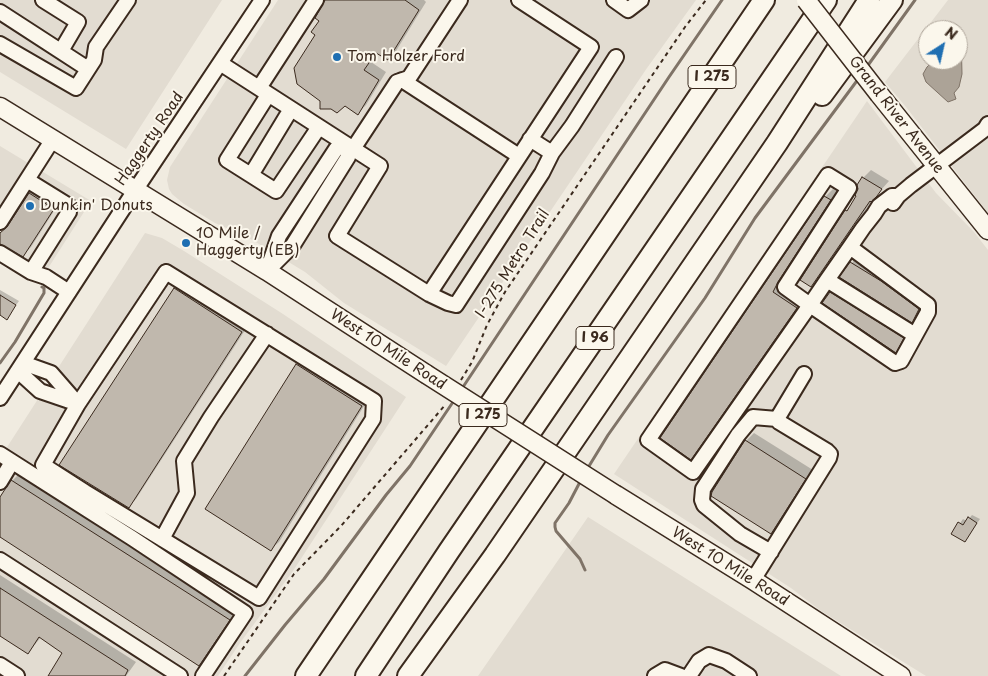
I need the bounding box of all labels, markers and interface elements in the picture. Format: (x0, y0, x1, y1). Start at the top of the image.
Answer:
north arrow (918, 20, 968, 70)
text: N (941, 21, 962, 45)
place label: Tom Holzer Ford (347, 48, 465, 66)
marker: Tom Holzer Ford (331, 51, 343, 63)
street label: Grand River Avenue (845, 53, 947, 177)
road number: I 275 (688, 66, 736, 88)
street label: Haggerty Road (112, 89, 188, 189)
place label: Dunkin' Donuts (40, 197, 153, 215)
marker: Dunkin' Donuts (24, 200, 36, 212)
street label: I-275 Metro Trail (472, 206, 554, 322)
place label: 10 Mile / Haggerty (EB) (196, 225, 300, 260)
marker: 10 Mile / Haggerty (EB) (180, 237, 192, 249)
street label: West 10 Mile Road (327, 306, 449, 394)
road number: I 96 (576, 326, 614, 349)
road number: I 275 (459, 404, 507, 426)
street label: West 10 Mile Road (668, 524, 792, 610)

